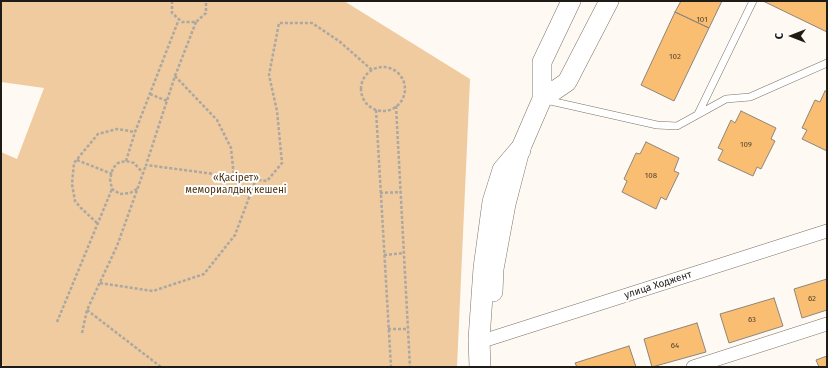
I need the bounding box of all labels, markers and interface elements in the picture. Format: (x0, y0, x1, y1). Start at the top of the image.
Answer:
house number: 101 (696, 15, 708, 25)
north arrow (772, 16, 812, 56)
text: С (773, 33, 786, 39)
house number: 102 (669, 52, 681, 62)
house number: 109 (740, 140, 752, 150)
house number: 108 (645, 171, 657, 181)
park label: «Қасірет» мемориалдық кешені (185, 172, 287, 196)
street label: улица Ходжент (623, 268, 693, 302)
house number: 62 (808, 294, 816, 304)
house number: 63 (748, 315, 756, 325)
house number: 64 (671, 341, 679, 351)

